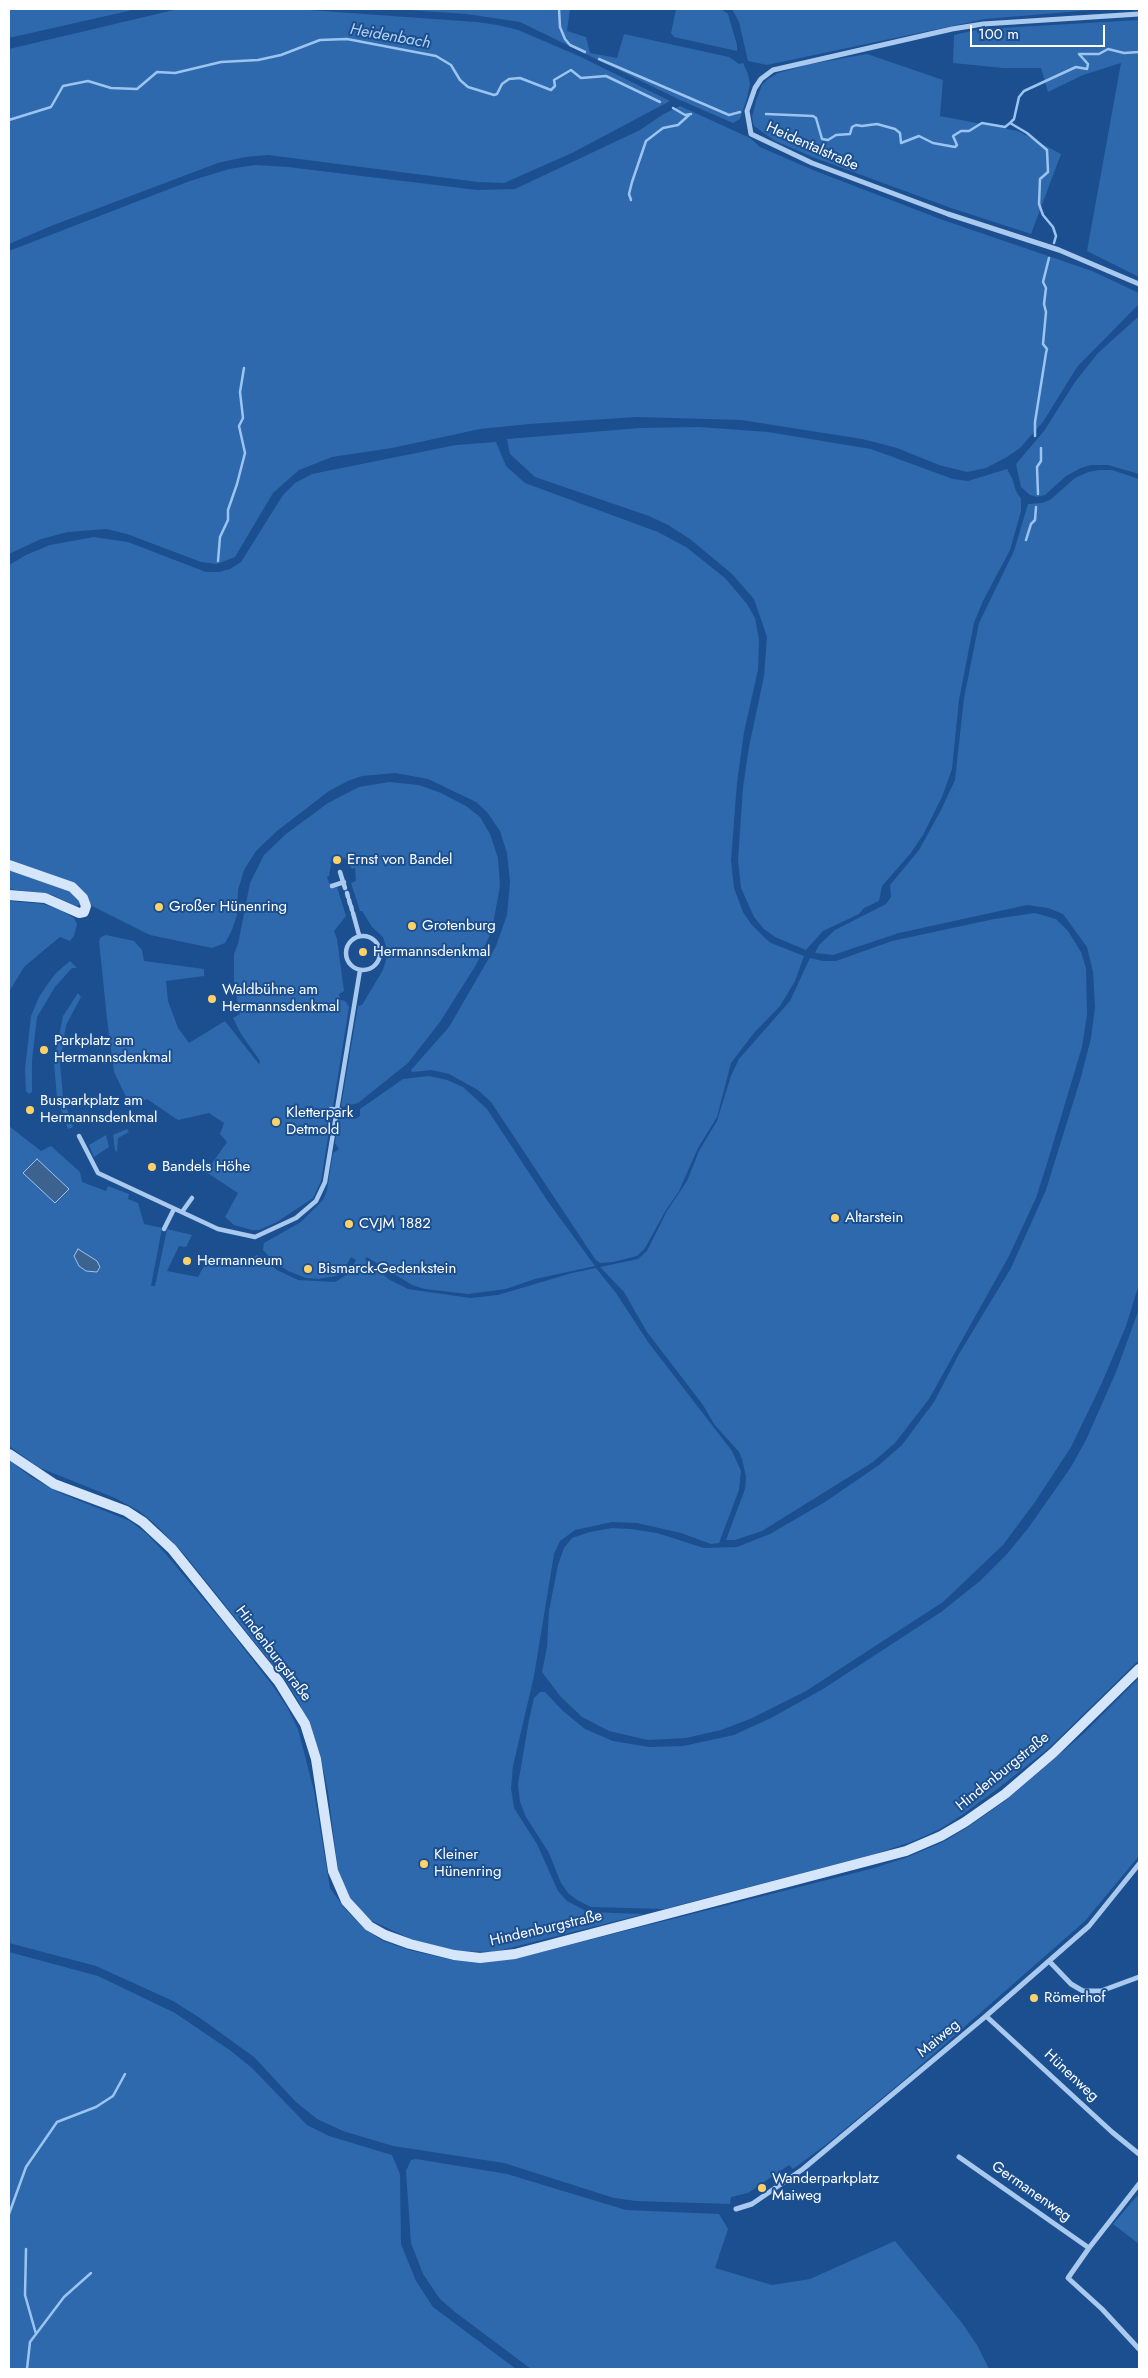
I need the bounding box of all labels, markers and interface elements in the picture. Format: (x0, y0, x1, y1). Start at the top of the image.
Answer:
scale bar (973, 15, 1108, 47)
water label: Heidenbach (348, 20, 432, 54)
text: 100 m (978, 23, 1019, 45)
street label: Heidentalstraße (763, 119, 861, 175)
place label: Ernst von Bandel (347, 851, 453, 869)
marker: Ernst von Bandel (331, 854, 343, 866)
place label: Großer Hünenring (169, 898, 287, 916)
marker: Großer Hünenring (153, 901, 165, 913)
place label: Grotenburg (422, 917, 496, 935)
marker: Grotenburg (406, 920, 418, 932)
place label: Hermannsdenkmal (373, 943, 490, 961)
marker: Hermannsdenkmal (357, 946, 369, 958)
place label: Waldbühne am Hermannsdenkmal (222, 981, 339, 1016)
marker: Waldbühne am Hermannsdenkmal (206, 993, 218, 1005)
place label: Parkplatz am Hermannsdenkmal (54, 1032, 171, 1067)
marker: Parkplatz am Hermannsdenkmal (38, 1044, 50, 1056)
place label: Busparkplatz am Hermannsdenkmal (40, 1092, 157, 1127)
marker: Busparkplatz am Hermannsdenkmal (24, 1104, 36, 1116)
place label: Kletterpark Detmold (286, 1104, 353, 1139)
marker: Kletterpark Detmold (270, 1116, 282, 1128)
place label: Bandels Höhe (162, 1158, 250, 1176)
marker: Bandels Höhe (146, 1161, 158, 1173)
place label: Altarstein (845, 1209, 903, 1227)
marker: Altarstein (829, 1212, 841, 1224)
place label: CVJM 1882 (359, 1215, 431, 1233)
marker: CVJM 1882 (343, 1218, 355, 1230)
place label: Hermanneum (197, 1252, 283, 1270)
marker: Hermanneum (181, 1255, 193, 1267)
place label: Bismarck-Gedenkstein (318, 1260, 456, 1278)
marker: Bismarck-Gedenkstein (302, 1263, 314, 1275)
street label: Hindenburgstraße (231, 1603, 315, 1705)
street label: Hindenburgstraße (953, 1729, 1053, 1815)
place label: Kleiner Hünenring (434, 1846, 502, 1881)
marker: Kleiner Hünenring (418, 1858, 430, 1870)
street label: Hindenburgstraße (488, 1907, 604, 1951)
place label: Römerhof (1044, 1989, 1106, 2007)
marker: Römerhof (1028, 1992, 1040, 2004)
street label: Maiweg (914, 2016, 964, 2062)
street label: Hünenweg (1040, 2046, 1102, 2106)
street label: Germanenweg (988, 2158, 1074, 2226)
place label: Wanderparkplatz Maiweg (772, 2170, 879, 2205)
marker: Wanderparkplatz Maiweg (756, 2182, 768, 2194)

